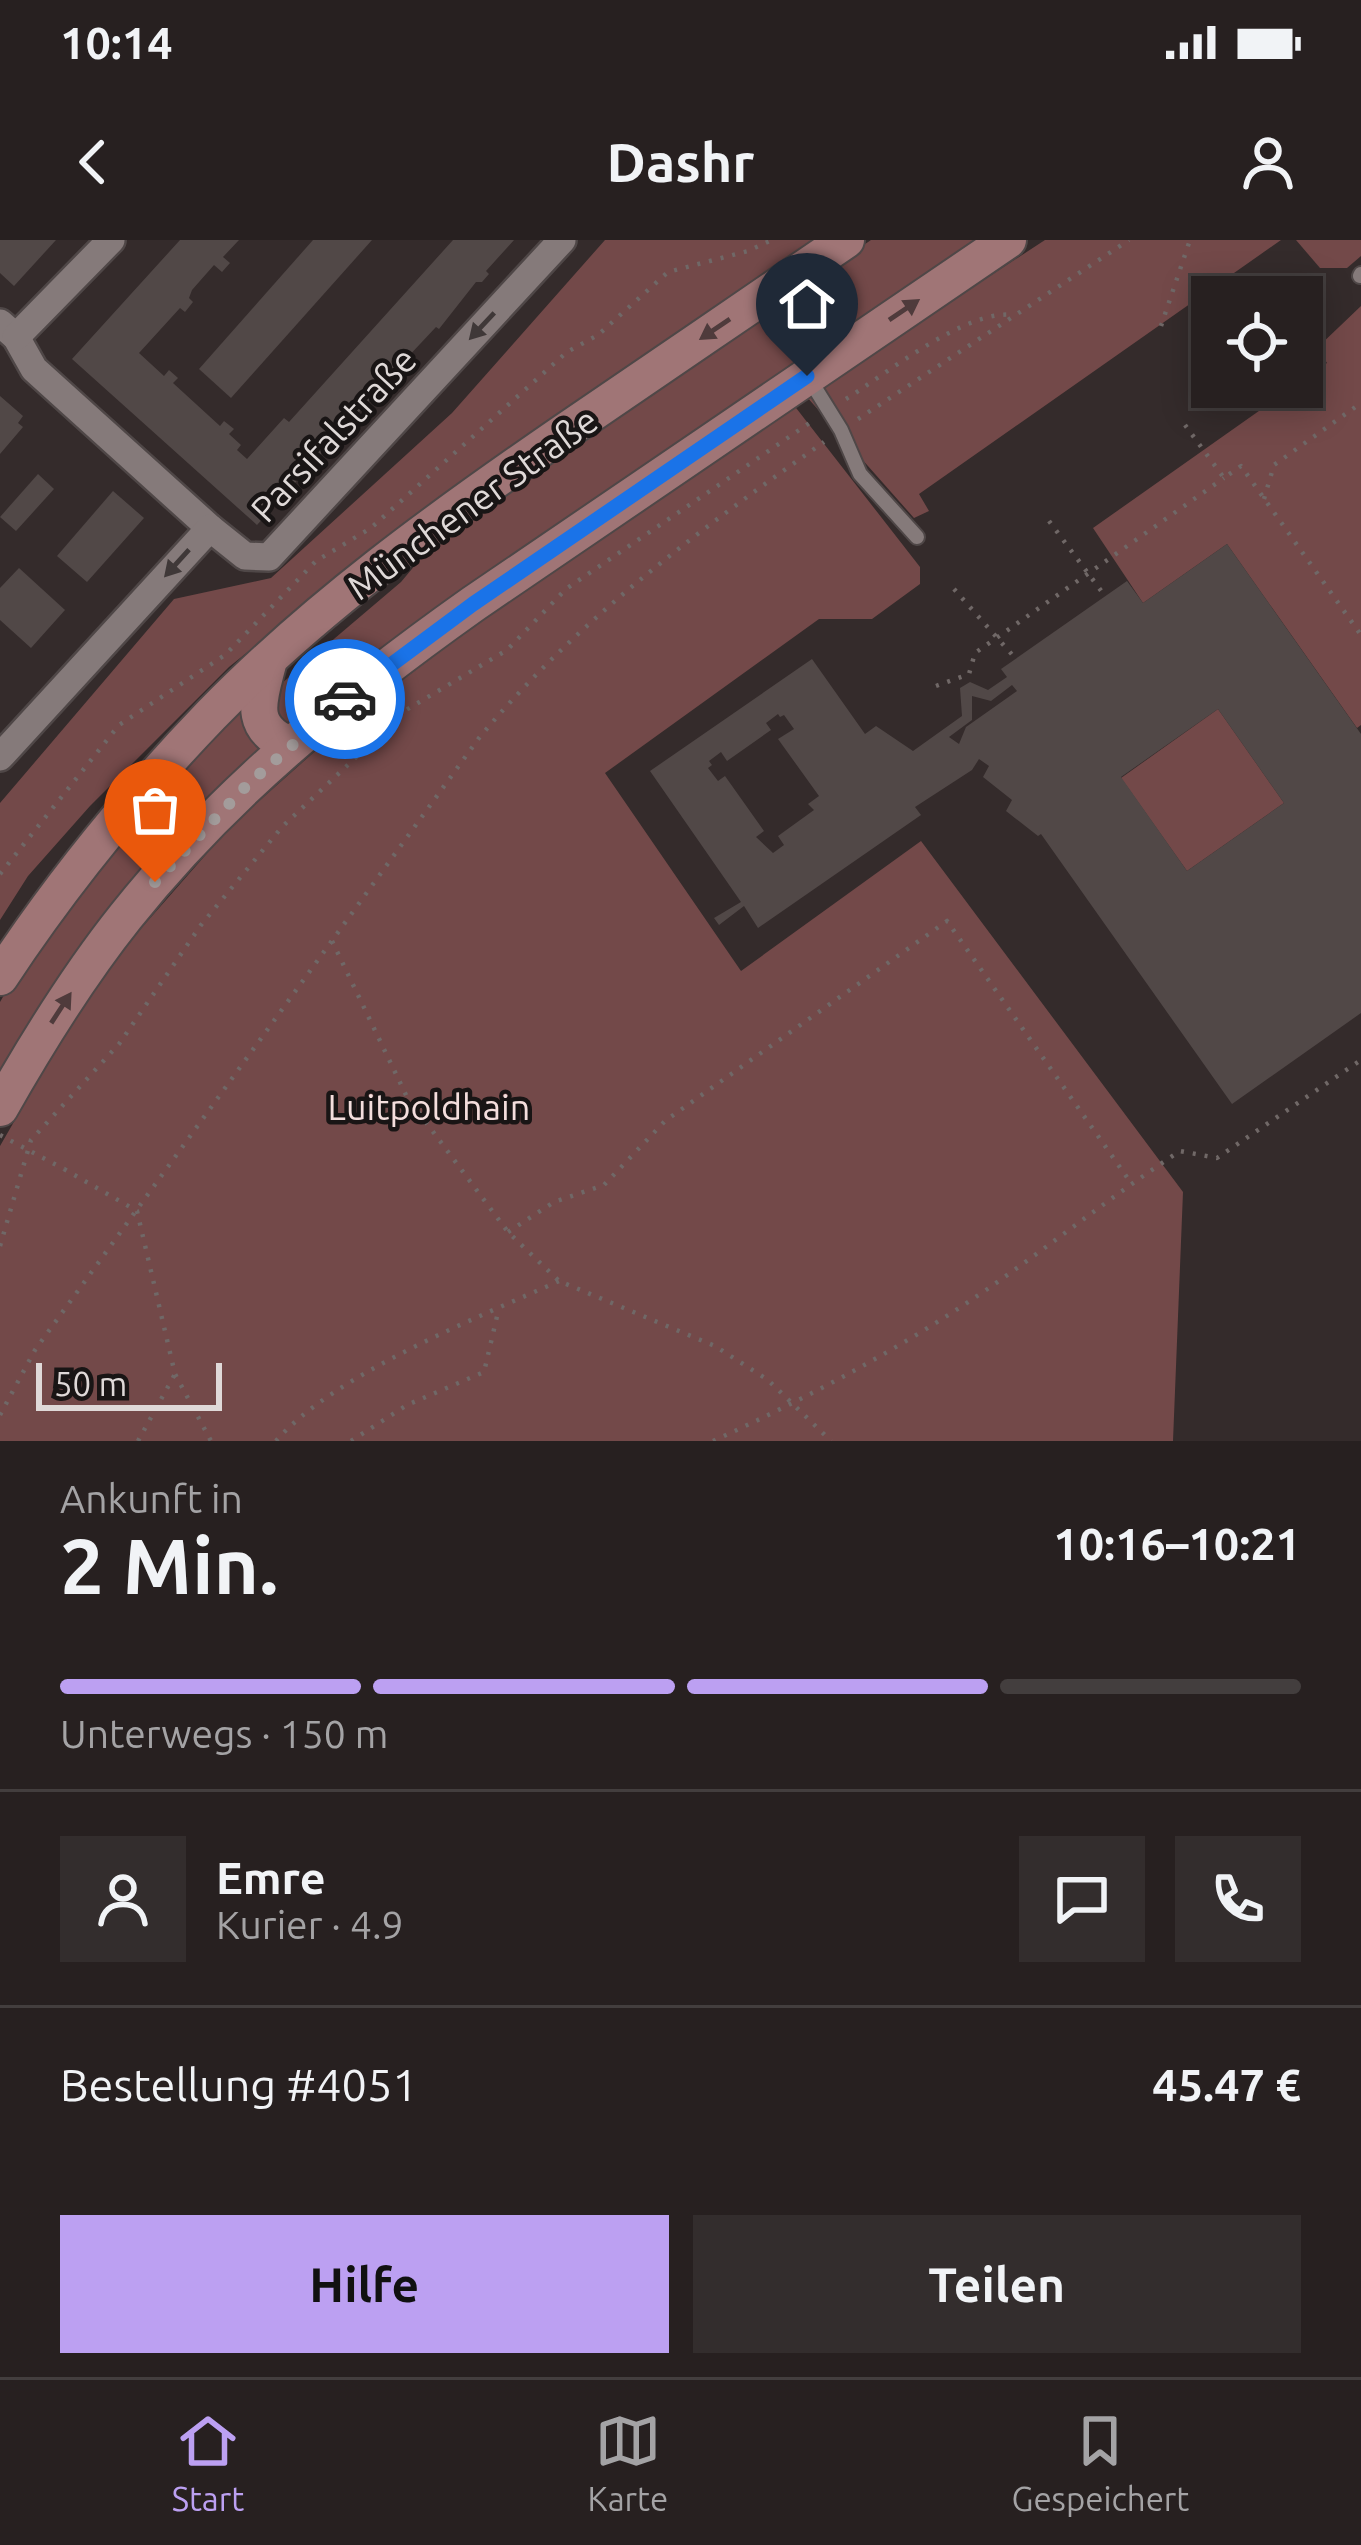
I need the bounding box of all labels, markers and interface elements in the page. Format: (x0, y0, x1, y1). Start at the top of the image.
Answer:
text: 10:14 (60, 17, 173, 68)
icon: back (60, 129, 126, 195)
icon: person (1235, 129, 1301, 195)
text: Dashr (607, 132, 754, 192)
pin (756, 253, 858, 376)
icon: home (774, 271, 840, 337)
map controls (1191, 276, 1323, 408)
button: locate (1191, 276, 1323, 408)
one-way arrow (888, 300, 921, 322)
one-way arrow (469, 311, 497, 340)
one-way arrow (698, 317, 731, 340)
street label: Parsifalstraße (242, 339, 424, 529)
street label: Münchener Straße (339, 399, 605, 607)
one-way arrow (164, 549, 191, 578)
courier (285, 639, 405, 759)
icon: car (312, 666, 378, 732)
pin (104, 759, 206, 882)
icon: bag (122, 777, 188, 843)
one-way arrow (49, 991, 72, 1024)
park label: Luitpoldhain (328, 1086, 530, 1127)
scale bar (36, 1357, 222, 1410)
text: 50 m (54, 1365, 127, 1402)
text: Ankunft in (60, 1477, 243, 1520)
text: 10:16–10:21 (1053, 1518, 1301, 1569)
text: 2 Min. (60, 1521, 278, 1609)
text: Unterwegs · 150 m (60, 1712, 388, 1755)
button: person (60, 1836, 186, 1962)
button: chat (1019, 1836, 1145, 1962)
button: phone (1175, 1836, 1301, 1962)
text: Emre (216, 1852, 326, 1903)
text: Kurier · 4.9 (216, 1903, 403, 1946)
text: Bestellung #4051 (60, 2059, 418, 2110)
text: 45.47 € (1152, 2059, 1301, 2110)
button: Hilfe (60, 2215, 669, 2353)
button: Teilen (693, 2215, 1301, 2353)
tab: Start (172, 2408, 244, 2517)
tab: Karte (588, 2408, 668, 2517)
tab: Gespeichert (1012, 2408, 1189, 2517)

